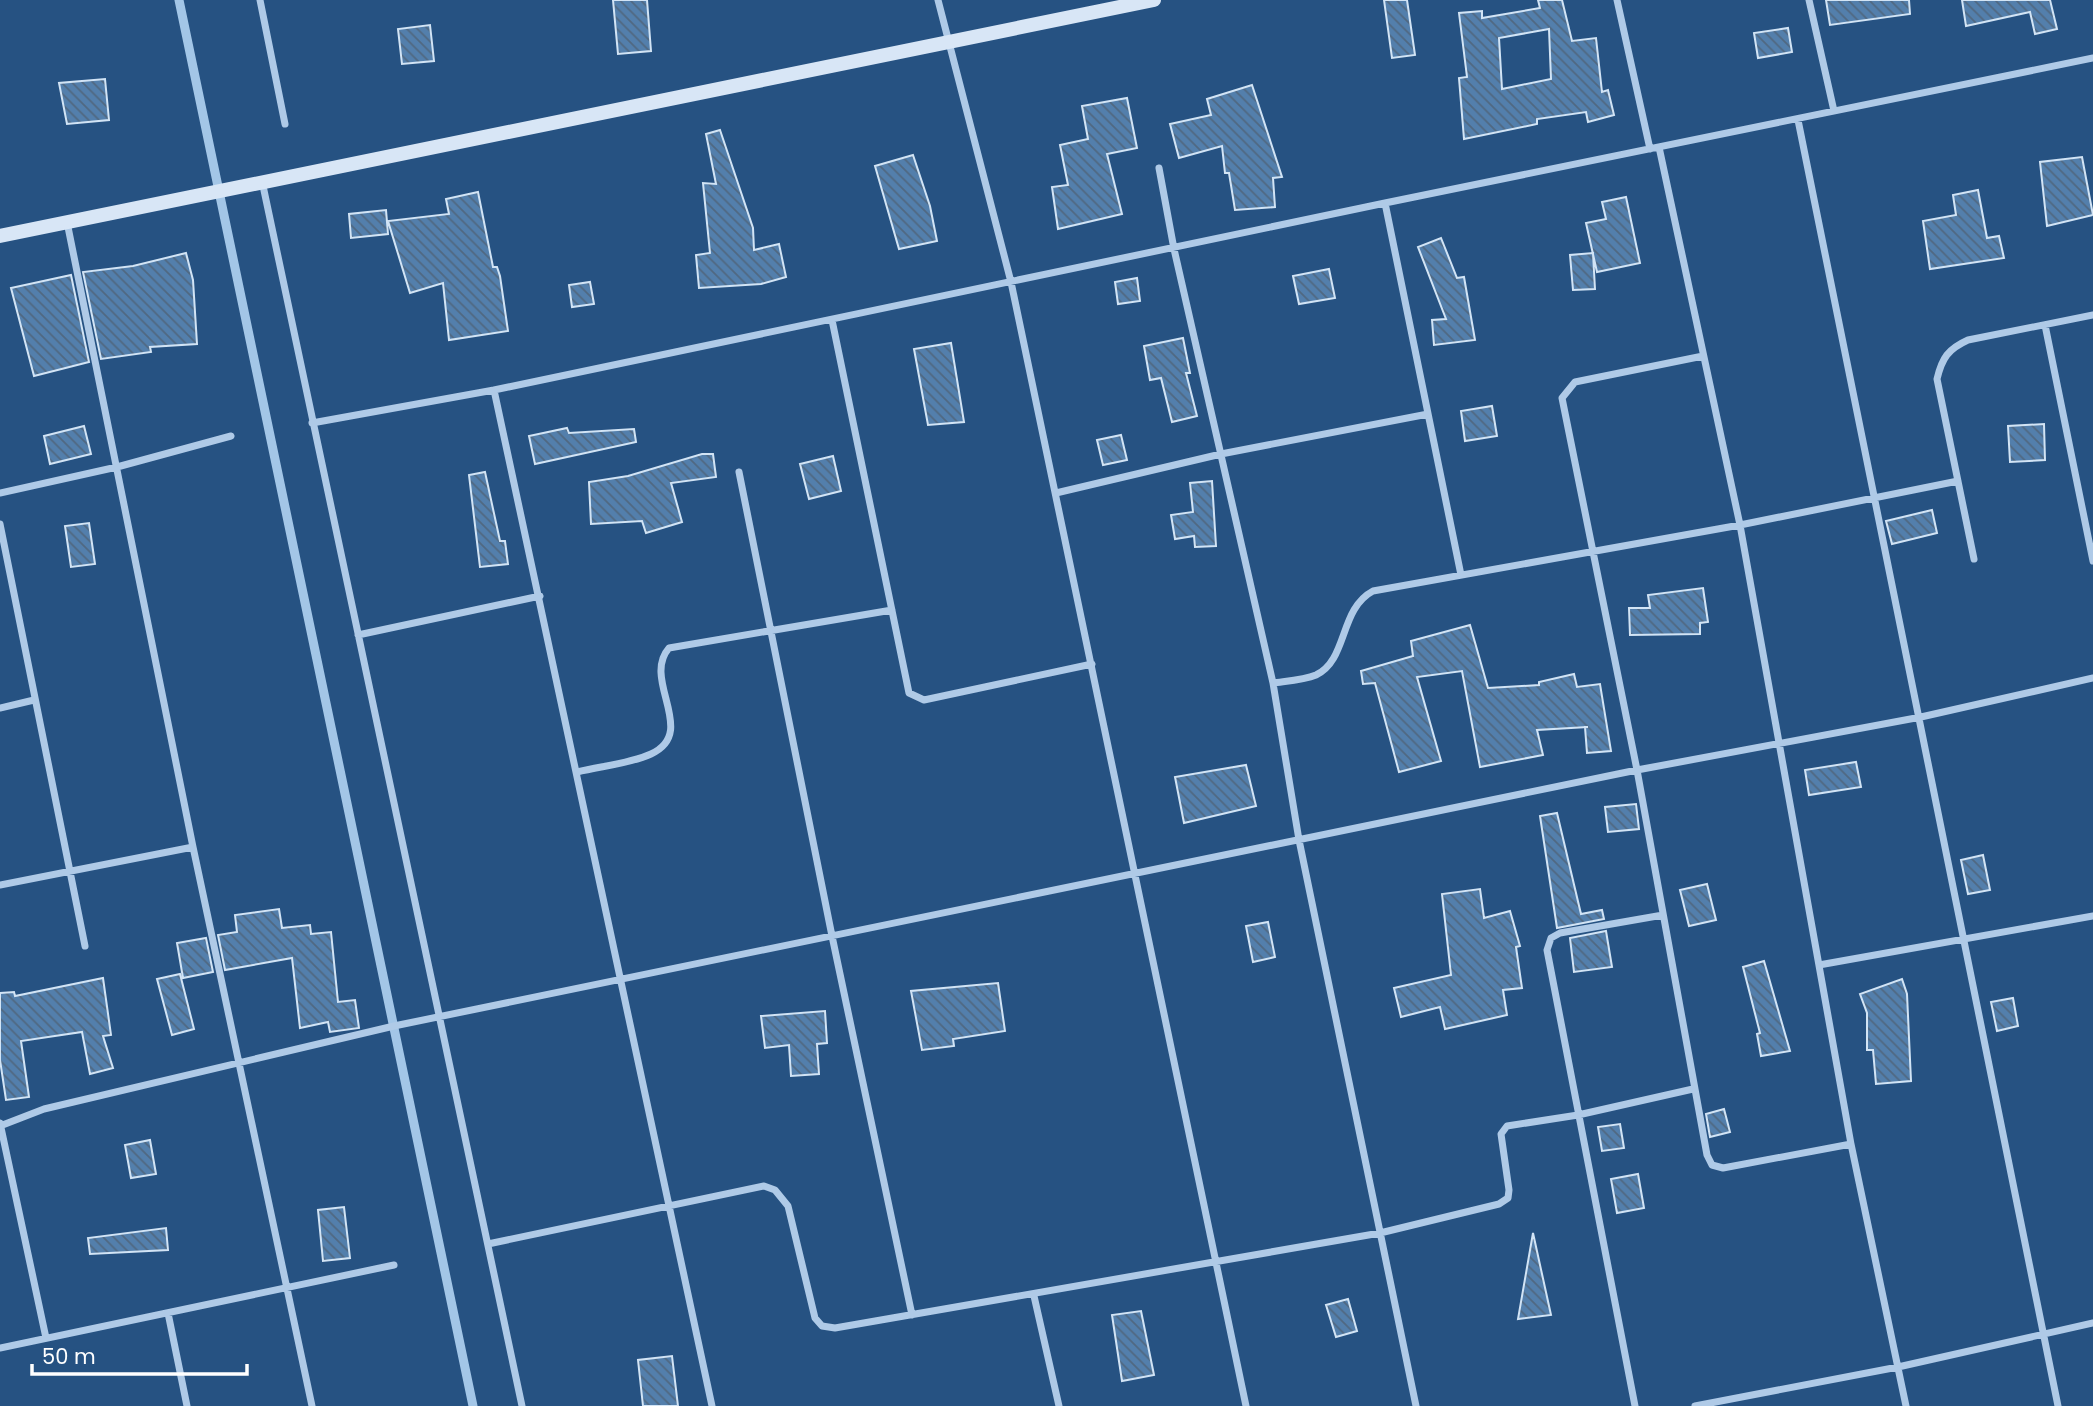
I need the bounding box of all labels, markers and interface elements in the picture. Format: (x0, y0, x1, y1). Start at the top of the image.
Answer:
scale bar (32, 1332, 247, 1376)
text: 50 m (42, 1342, 96, 1371)

